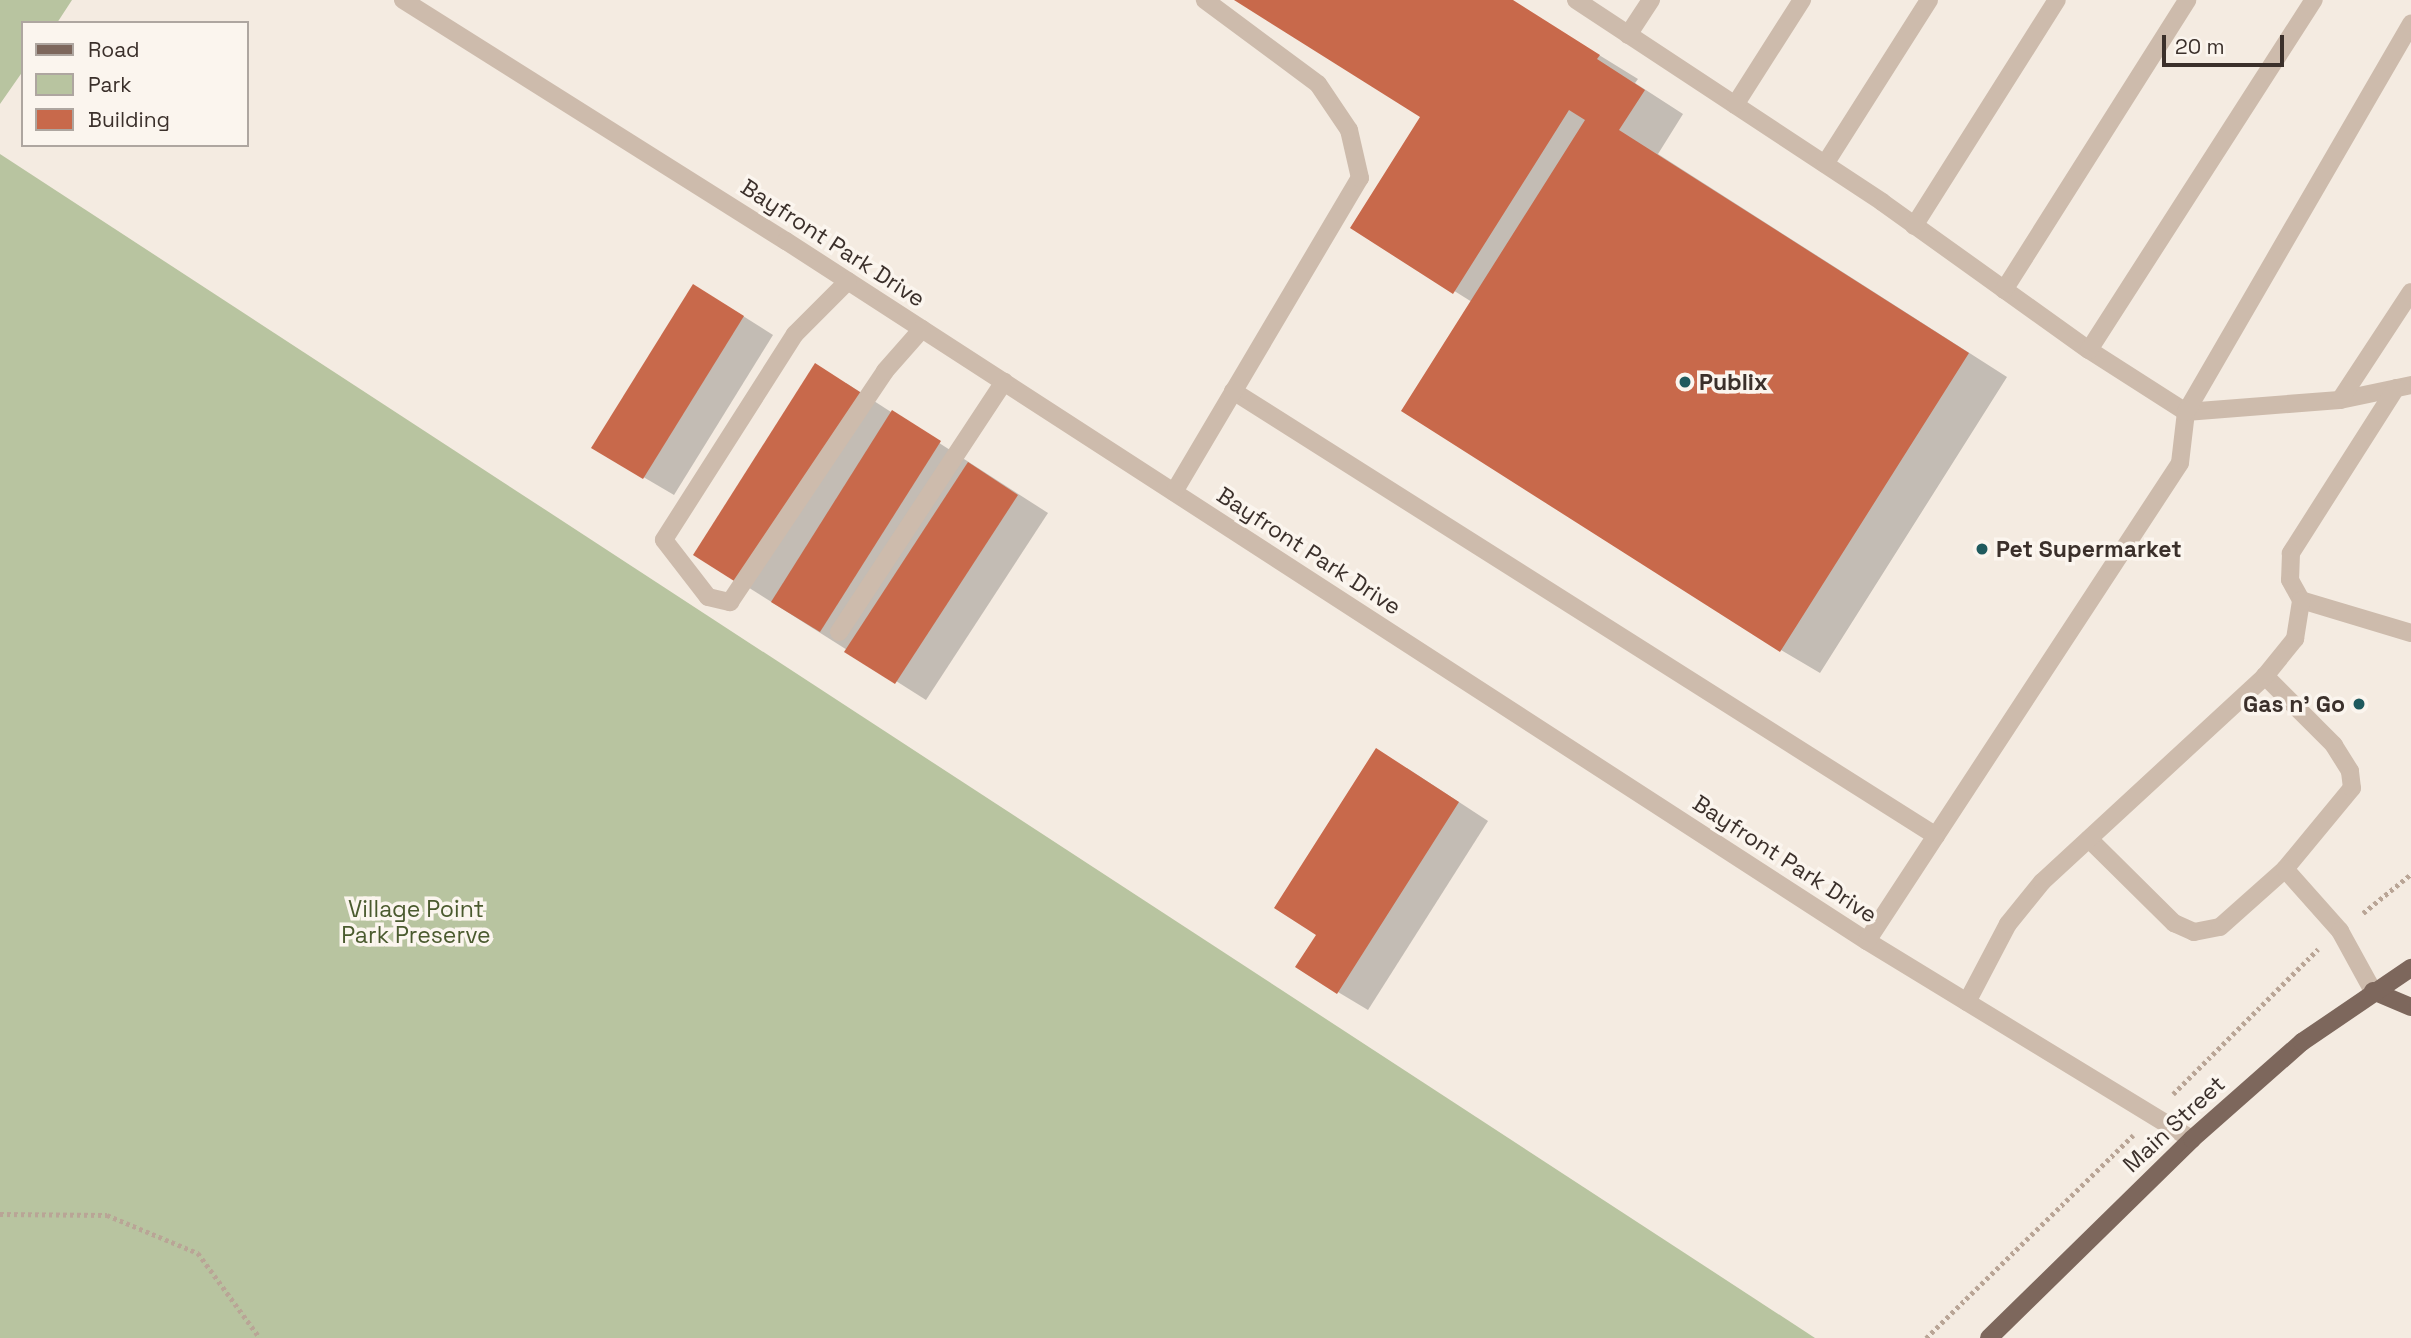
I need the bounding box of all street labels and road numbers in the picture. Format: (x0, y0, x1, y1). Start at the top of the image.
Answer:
street label: Bayfront Park Drive (736, 173, 930, 313)
street label: Bayfront Park Drive (1212, 481, 1406, 621)
street label: Bayfront Park Drive (1688, 789, 1882, 929)
street label: Main Street (2117, 1070, 2231, 1178)

